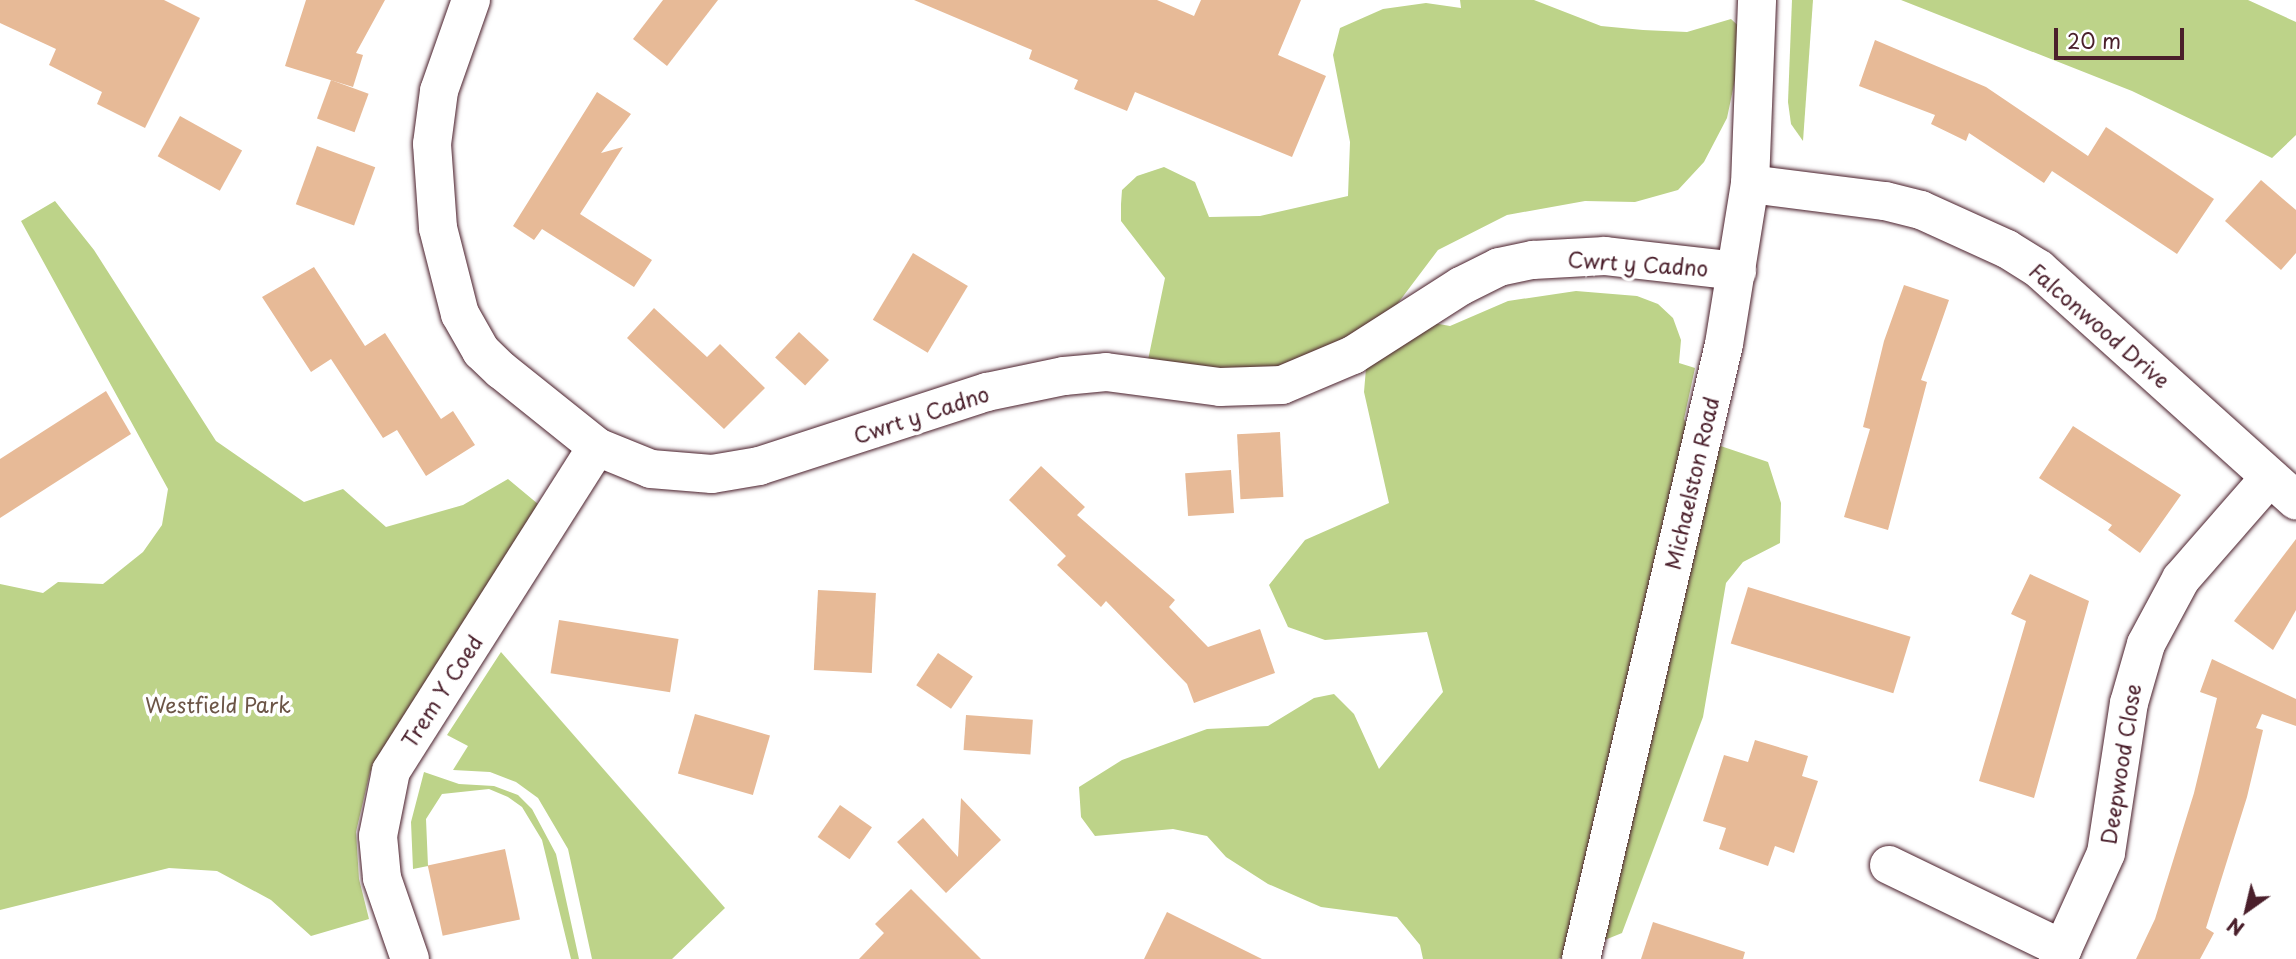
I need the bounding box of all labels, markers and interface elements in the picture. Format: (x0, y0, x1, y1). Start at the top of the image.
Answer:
scale bar (2058, 14, 2188, 58)
text: 20 m (2067, 24, 2121, 56)
street label: Cwrt y Cadno (1567, 246, 1709, 280)
street label: Falconwood Drive (2024, 257, 2176, 393)
street label: Cwrt y Cadno (850, 380, 992, 448)
street label: Michaelston Road (1659, 394, 1723, 572)
street label: Trem Y Coed (395, 630, 487, 752)
street label: Deepwood Close (2095, 682, 2145, 846)
park label: Westfield Park (145, 691, 291, 717)
north arrow (2212, 875, 2282, 945)
text: N (2221, 912, 2249, 943)

